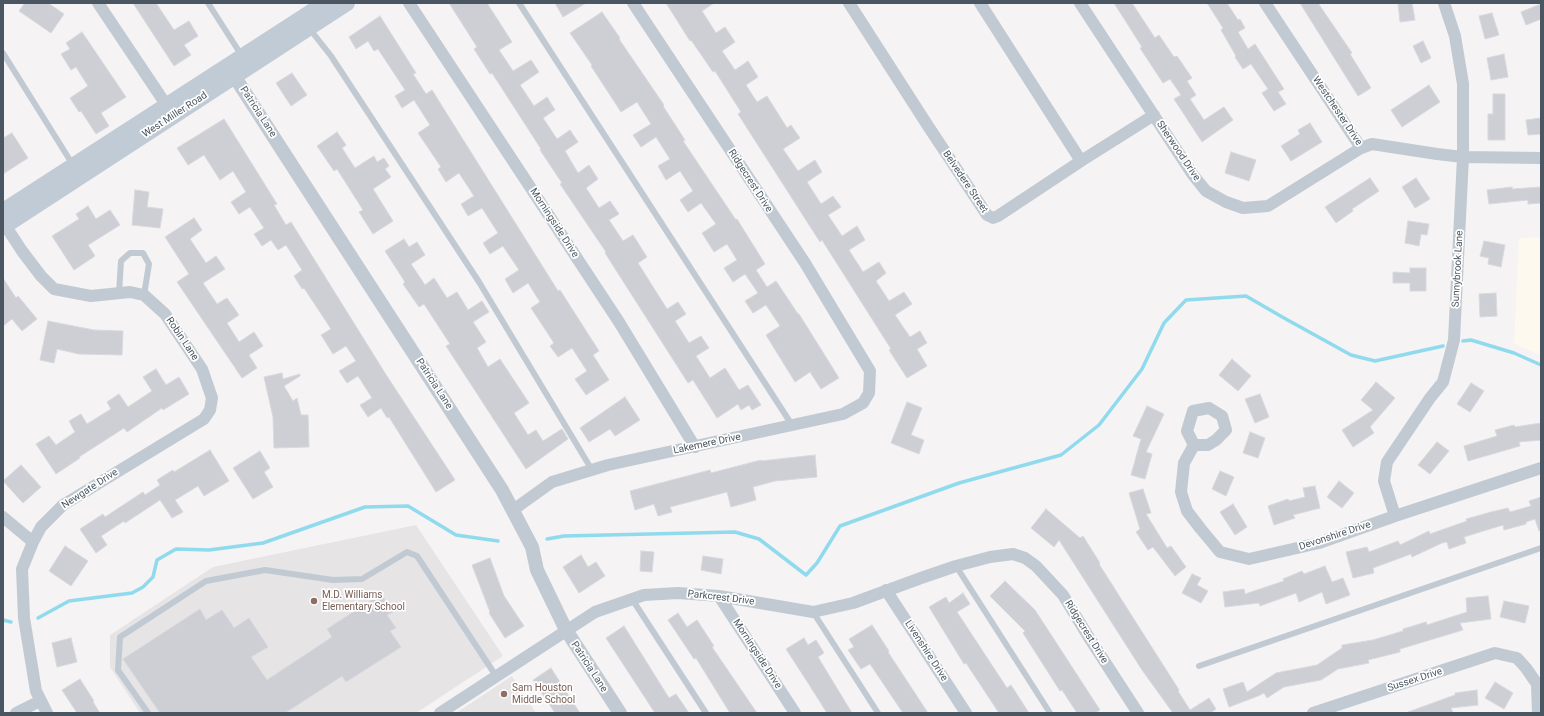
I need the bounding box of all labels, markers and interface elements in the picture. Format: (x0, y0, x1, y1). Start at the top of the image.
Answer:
street label: Westchester Drive (1309, 74, 1365, 148)
street label: Patricia Lane (237, 84, 279, 140)
street label: West Miller Road (140, 90, 210, 140)
street label: Sherwood Drive (1154, 119, 1202, 183)
street label: Ridgecrest Drive (725, 147, 775, 215)
street label: Belvedere Street (940, 149, 990, 215)
street label: Morningside Drive (527, 186, 581, 260)
street label: Sunnybrook Lane (1450, 230, 1466, 308)
street label: Robin Lane (163, 315, 201, 363)
street label: Patricia Lane (413, 356, 455, 412)
street label: Lakemere Drive (672, 431, 742, 457)
street label: Newgate Drive (60, 466, 120, 512)
street label: Devonshire Drive (1298, 519, 1372, 553)
street label: Parkcrest Drive (687, 588, 755, 608)
place label: M.D. Williams Elementary School (322, 589, 405, 612)
marker: M.D. Williams Elementary School (309, 596, 319, 606)
street label: Ridgecrest Drive (1062, 598, 1110, 666)
street label: Morningside Drive (730, 617, 784, 691)
street label: Livenshire Drive (902, 618, 950, 684)
street label: Patricia Lane (568, 639, 610, 695)
street label: Sussex Drive (1386, 665, 1444, 695)
place label: Sam Houston Middle School (512, 682, 575, 706)
marker: Sam Houston Middle School (499, 689, 509, 699)

